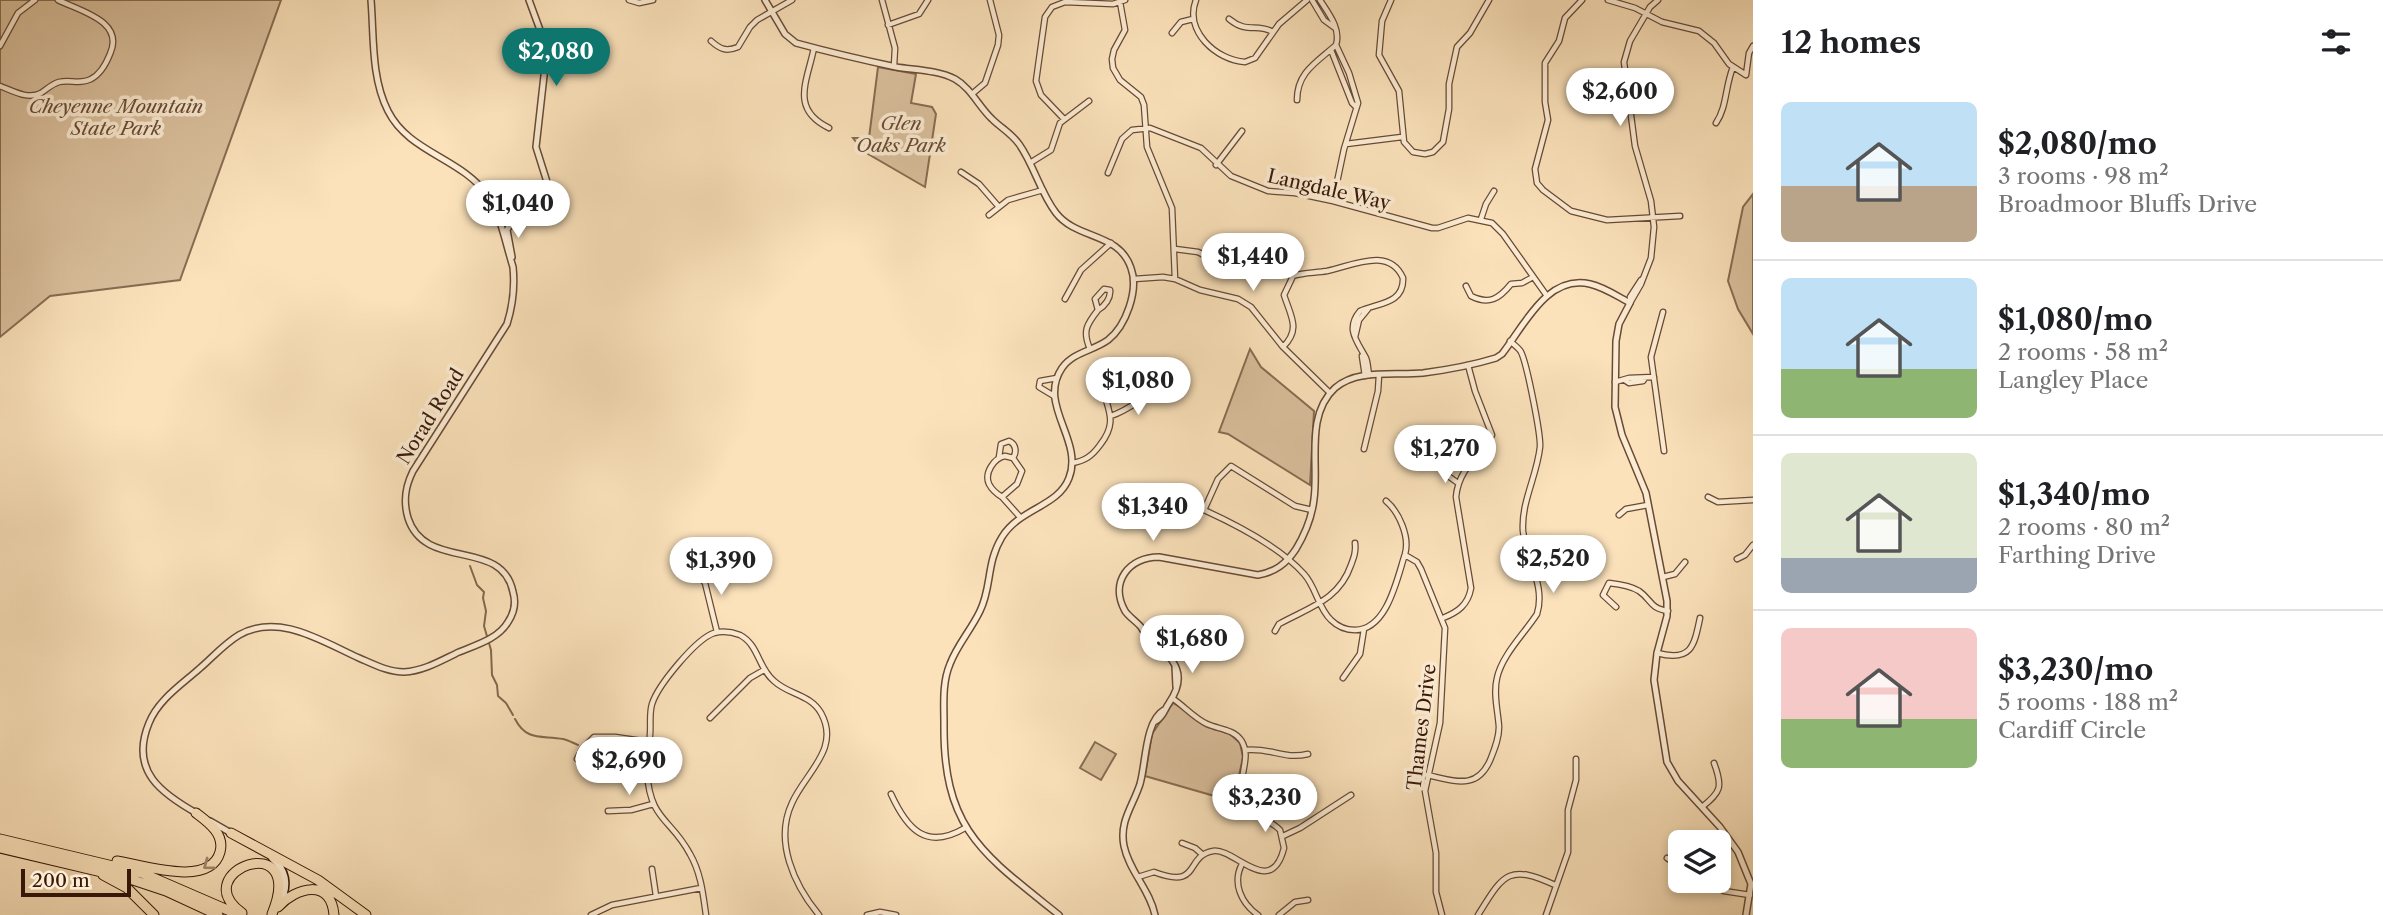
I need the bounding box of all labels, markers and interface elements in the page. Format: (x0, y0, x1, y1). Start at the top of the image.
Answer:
icon: filters (2317, 23, 2355, 61)
text: 12 homes (1781, 24, 1921, 61)
pin: $2,080 (499, 28, 613, 88)
text: $2,080 (518, 37, 594, 65)
pin: $2,600 (1563, 68, 1677, 128)
text: $2,600 (1582, 77, 1658, 105)
park label: Cheyenne Mountain State Park (29, 95, 203, 140)
park label: Glen Oaks Park (856, 112, 946, 157)
text: $2,080/mo (1998, 125, 2157, 162)
icon: home (1837, 130, 1921, 214)
text: 3 rooms · 98 m² (1998, 162, 2169, 190)
street label: Langdale Way (1265, 164, 1393, 215)
pin: $1,040 (461, 180, 575, 240)
text: $1,040 (482, 189, 554, 217)
text: Broadmoor Bluffs Drive (1998, 190, 2257, 218)
pin: $1,440 (1196, 233, 1310, 293)
text: $1,440 (1217, 242, 1289, 270)
text: $1,080/mo (1998, 301, 2153, 338)
icon: home (1837, 306, 1921, 390)
text: 2 rooms · 58 m² (1998, 338, 2168, 366)
pin: $1,080 (1081, 358, 1195, 417)
street label: Norad Road (392, 364, 469, 468)
text: $1,080 (1102, 366, 1174, 394)
text: Langley Place (1998, 366, 2148, 394)
pin: $1,270 (1388, 426, 1502, 485)
text: $1,270 (1410, 434, 1480, 462)
text: $1,340/mo (1998, 476, 2150, 513)
icon: home (1837, 481, 1921, 565)
pin: $1,340 (1096, 484, 1210, 543)
text: $1,340 (1118, 492, 1188, 520)
text: 2 rooms · 80 m² (1998, 513, 2170, 541)
pin: $2,520 (1496, 536, 1610, 595)
pin: $1,390 (664, 538, 778, 597)
text: Farthing Drive (1998, 541, 2156, 569)
text: $2,520 (1516, 544, 1590, 572)
text: $1,390 (686, 546, 756, 574)
pin: $1,680 (1135, 616, 1249, 675)
text: $1,680 (1156, 624, 1228, 652)
text: $3,230/mo (1998, 651, 2153, 688)
icon: home (1837, 656, 1921, 740)
street label: Thames Drive (1402, 663, 1441, 792)
text: 5 rooms · 188 m² (1998, 688, 2178, 716)
text: Cardiff Circle (1998, 716, 2146, 744)
pin: $2,690 (572, 738, 686, 797)
text: $2,690 (592, 746, 666, 774)
pin: $3,230 (1208, 774, 1322, 834)
text: $3,230 (1228, 783, 1302, 811)
map controls (1668, 830, 1731, 893)
button: layers (1668, 830, 1731, 893)
one-way arrow (203, 857, 215, 869)
scale bar (21, 866, 131, 898)
text: 200 m (32, 869, 90, 892)

